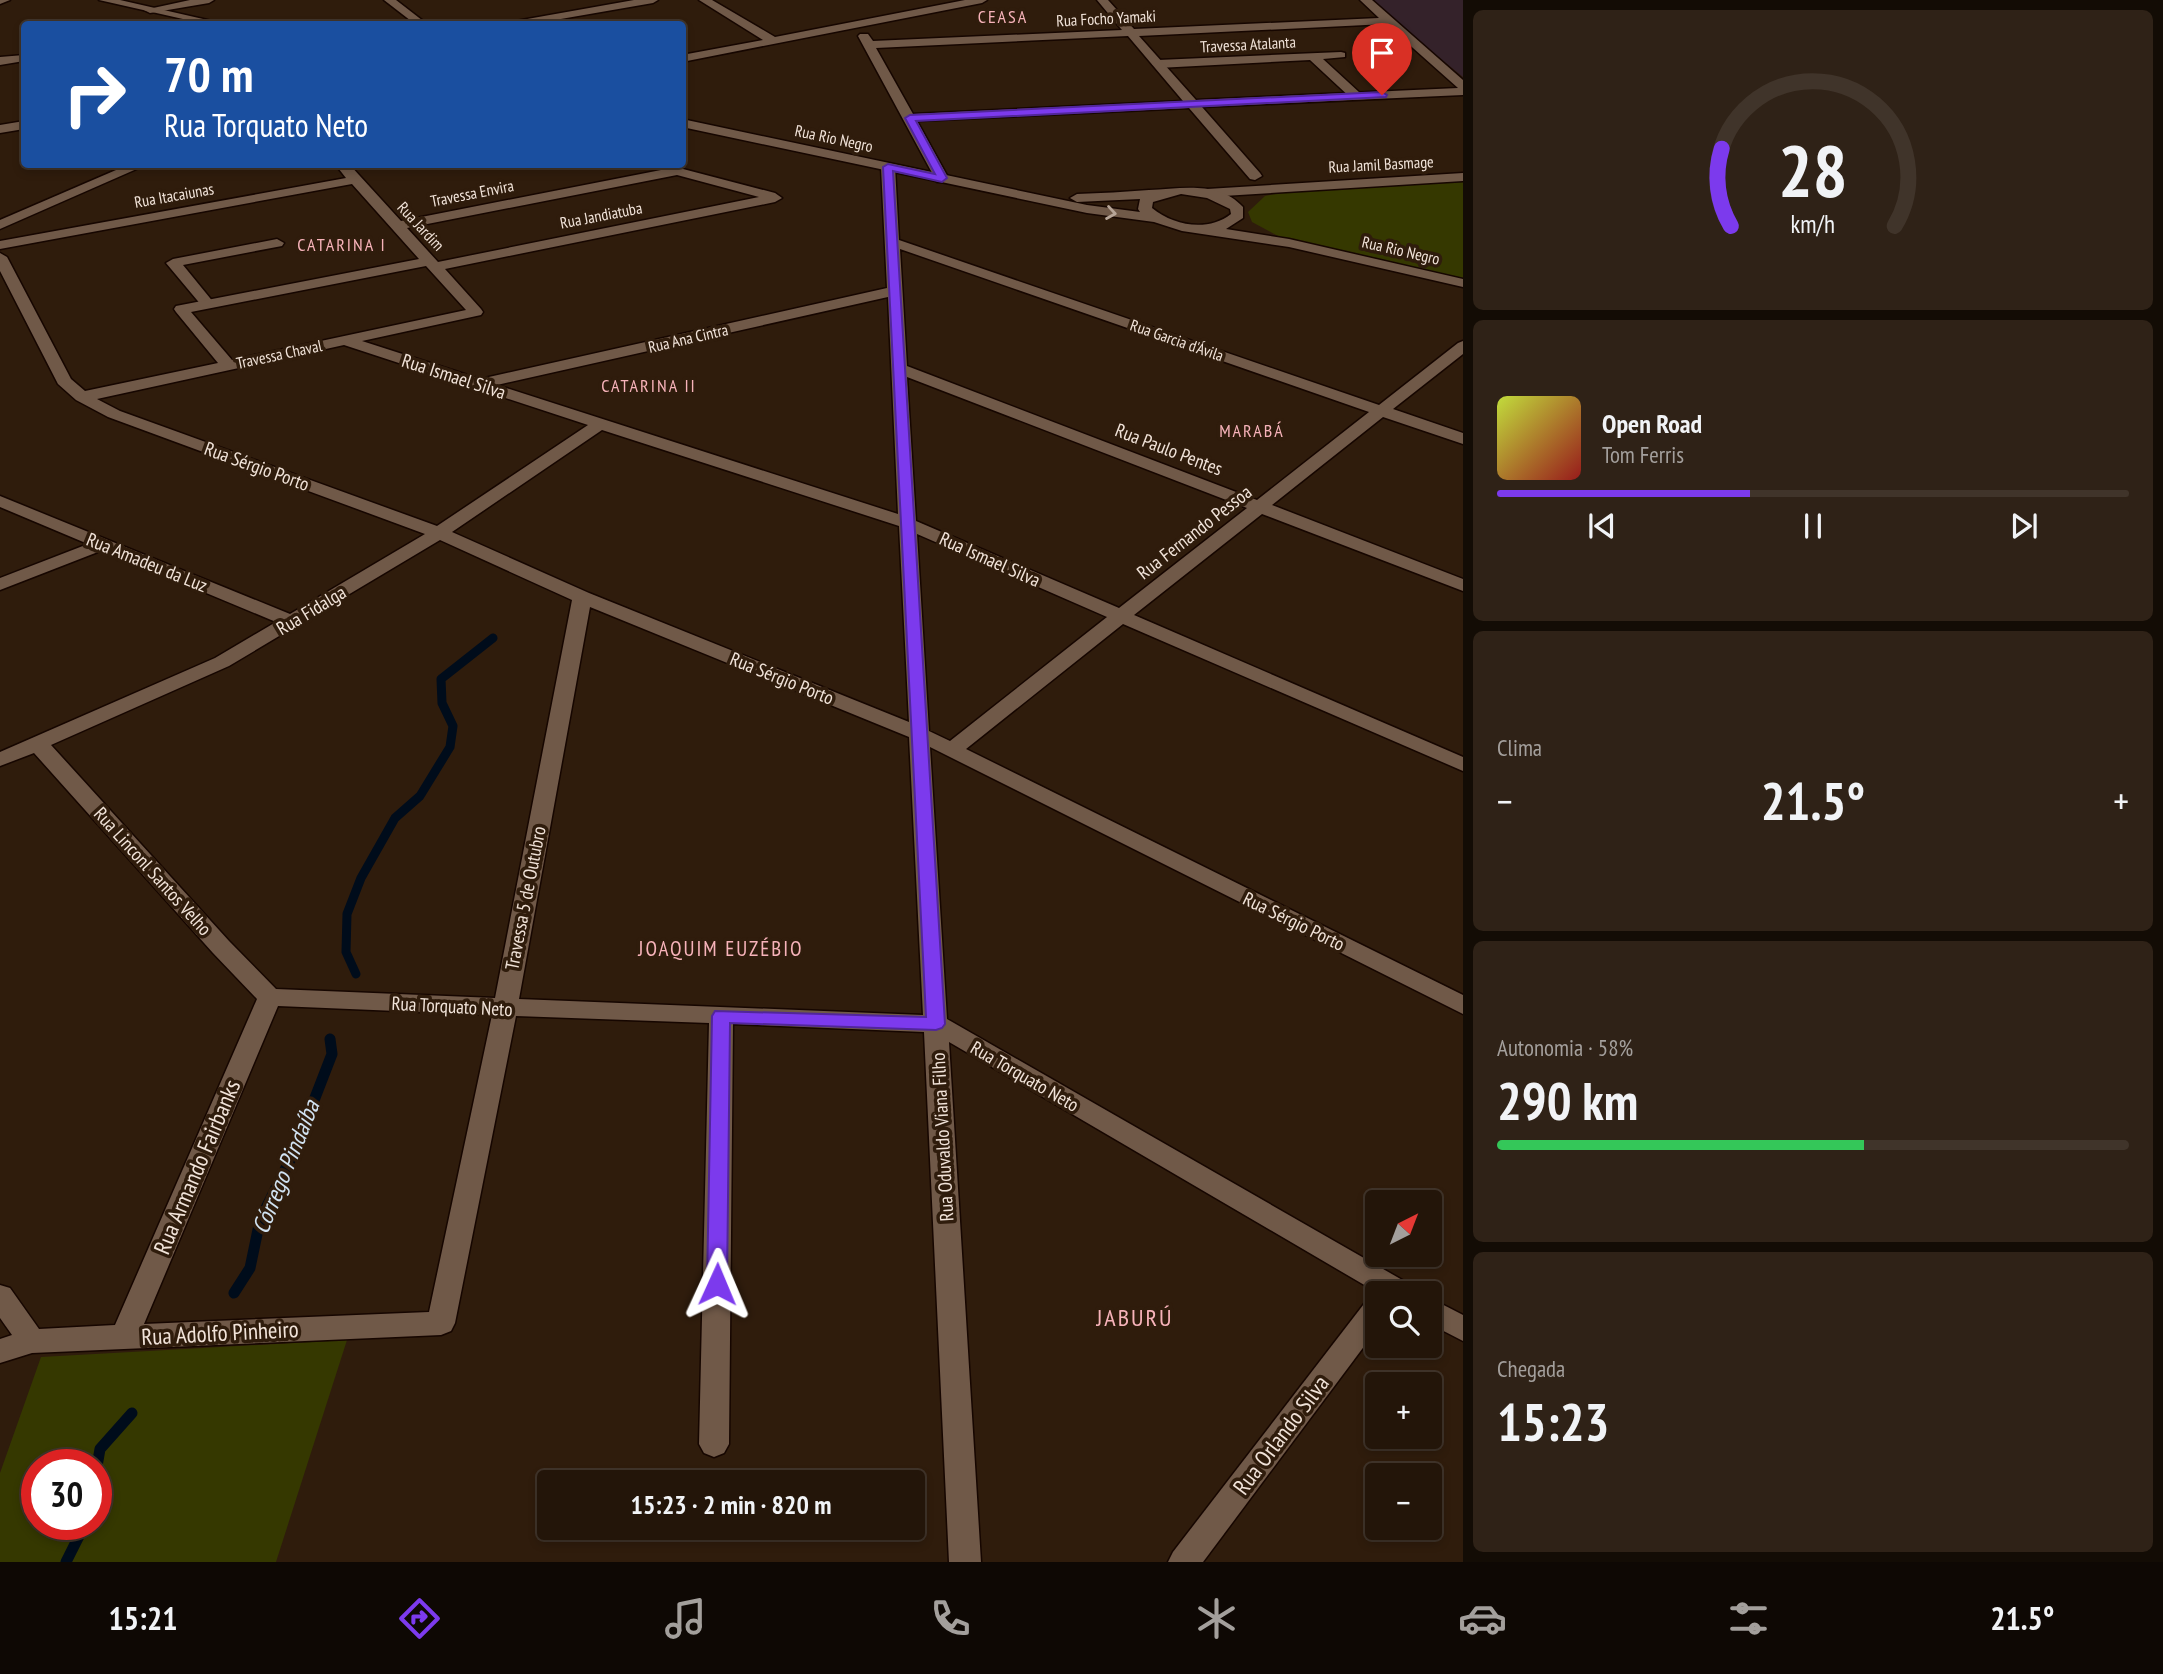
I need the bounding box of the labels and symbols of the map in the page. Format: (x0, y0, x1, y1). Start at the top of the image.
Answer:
district label: CEASA (978, 5, 1028, 28)
street label: Rua Focho Yamaki (1056, 5, 1156, 31)
pin (1352, 23, 1412, 95)
street label: Travessa Atalanta (1200, 32, 1296, 56)
street label: Rua Rio Negro (793, 120, 875, 156)
street label: Rua Jamil Basmage (1328, 151, 1434, 177)
street label: Travessa Envira (429, 175, 515, 211)
street label: Rua Itacaiunas (133, 178, 215, 212)
street label: Rua Jardim (393, 197, 449, 255)
street label: Rua Jandiatuba (558, 197, 644, 233)
one-way arrow (1105, 205, 1117, 220)
street label: Rua Rio Negro (1360, 231, 1442, 269)
district label: CATARINA I (297, 233, 387, 256)
street label: Rua Garcia d'Ávila (1128, 315, 1226, 365)
street label: Rua Ana Cintra (646, 319, 730, 357)
street label: Travessa Chaval (234, 335, 324, 373)
street label: Rua Ismael Silva (399, 348, 509, 404)
district label: CATARINA II (601, 374, 697, 397)
street label: Rua Paulo Pentes (1112, 418, 1226, 480)
district label: MARABÁ (1219, 419, 1285, 442)
street label: Rua Sérgio Porto (201, 436, 313, 496)
street label: Rua Fernando Pessoa (1132, 480, 1256, 584)
street label: Rua Ismael Silva (936, 526, 1044, 592)
street label: Rua Amadeu da Luz (83, 527, 211, 597)
street label: Rua Fidalga (272, 580, 350, 640)
street label: Rua Sérgio Porto (727, 646, 837, 710)
street label: Rua Linconl Santos Velho (89, 802, 217, 940)
street label: Travessa 5 de Outubro (499, 824, 551, 972)
street label: Rua Sérgio Porto (1239, 886, 1349, 956)
district label: JOAQUIM EUZÉBIO (637, 935, 804, 962)
street label: Rua Torquato Neto (391, 991, 513, 1021)
street label: Rua Torquato Neto (967, 1035, 1083, 1117)
street label: Rua Oduvaldo Viana Filho (926, 1052, 958, 1222)
street label: Rua Armando Fairbanks (147, 1075, 246, 1258)
water label: Córrego Pindaíba (245, 1094, 327, 1238)
north arrow (1365, 1190, 1442, 1267)
position arrow (680, 1247, 754, 1321)
district label: JABURÚ (1096, 1302, 1173, 1333)
street label: Rua Adolfo Pinheiro (141, 1314, 299, 1351)
street label: Rua Orlando Silva (1226, 1369, 1335, 1500)
speed limit sign: 30 (21, 1449, 112, 1540)

